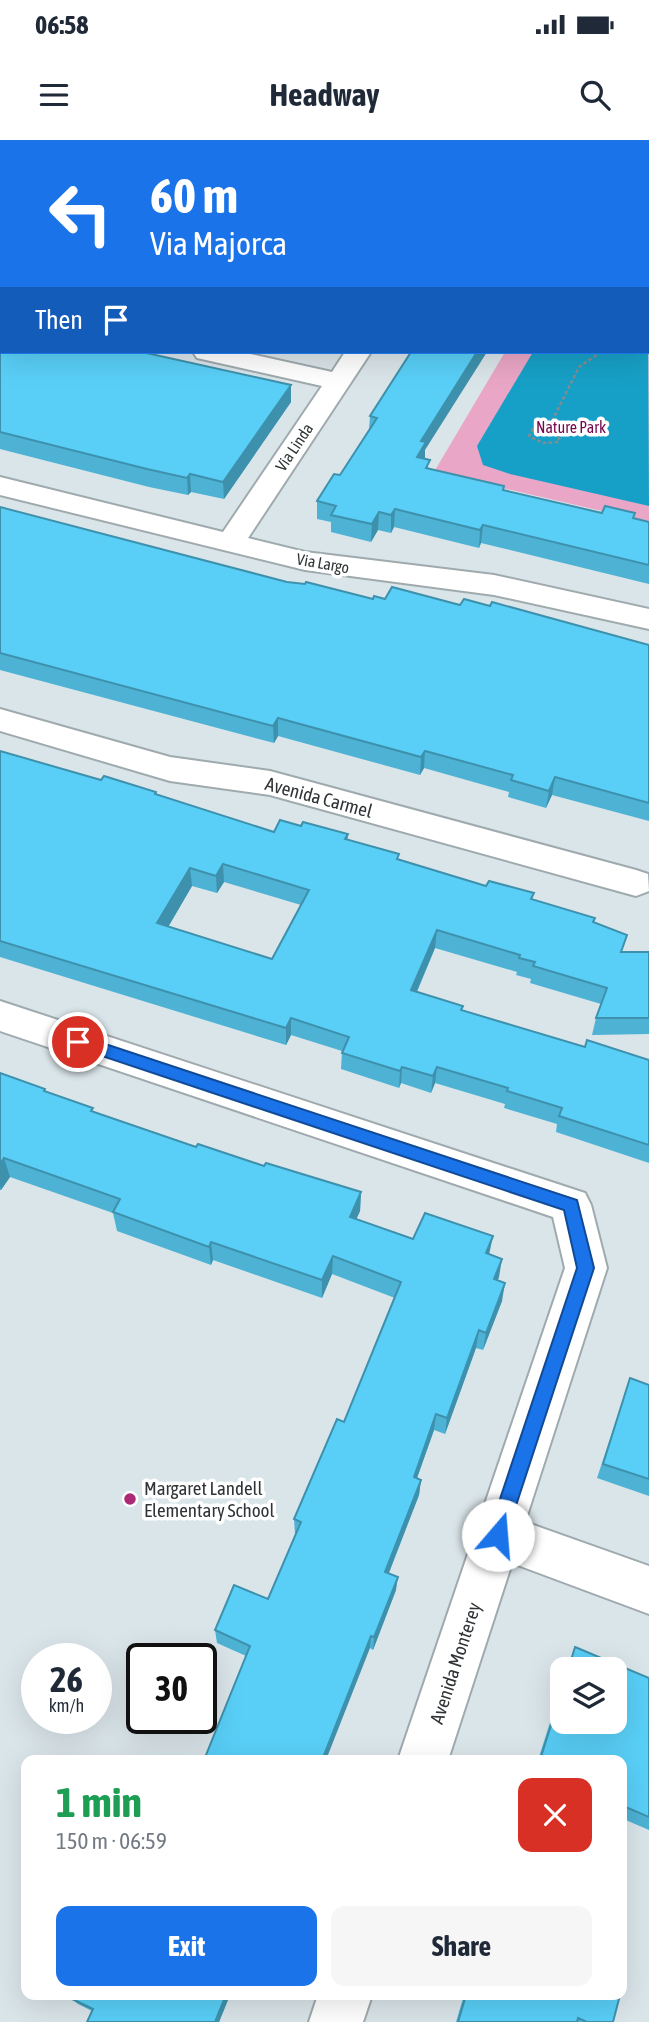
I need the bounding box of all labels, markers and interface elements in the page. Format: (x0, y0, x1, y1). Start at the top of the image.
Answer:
text: 06:58 (35, 10, 89, 40)
icon: menu (35, 76, 73, 114)
text: Headway (269, 76, 380, 113)
icon: search (576, 76, 614, 114)
text: 60 m (150, 167, 238, 223)
icon: left (35, 168, 126, 259)
text: Via Majorca (150, 225, 287, 262)
icon: arrive (97, 301, 135, 339)
text: Then (35, 305, 83, 335)
park label: Nature Park (536, 418, 606, 436)
street label: Via Linda (271, 420, 317, 474)
street label: Via Largo (295, 550, 351, 577)
street label: Avenida Carmel (263, 772, 375, 822)
pin (48, 1012, 108, 1072)
icon: arrive (59, 1023, 97, 1061)
place label: Margaret Landell Elementary School (144, 1477, 275, 1521)
marker: Margaret Landell Elementary School (122, 1491, 138, 1507)
position arrow (461, 1498, 535, 1572)
street label: Avenida Monterey (425, 1599, 485, 1726)
speed limit sign: 30 (126, 1643, 217, 1734)
map controls (550, 1657, 627, 1734)
button: layers (550, 1657, 627, 1734)
text: 26 (50, 1659, 83, 1699)
text: km/h (49, 1695, 84, 1716)
text: 1 min (56, 1778, 142, 1826)
button: close (518, 1778, 592, 1852)
text: 150 m · 06:59 (56, 1828, 167, 1854)
button: Exit (56, 1906, 317, 1986)
button: Share (331, 1906, 592, 1986)

